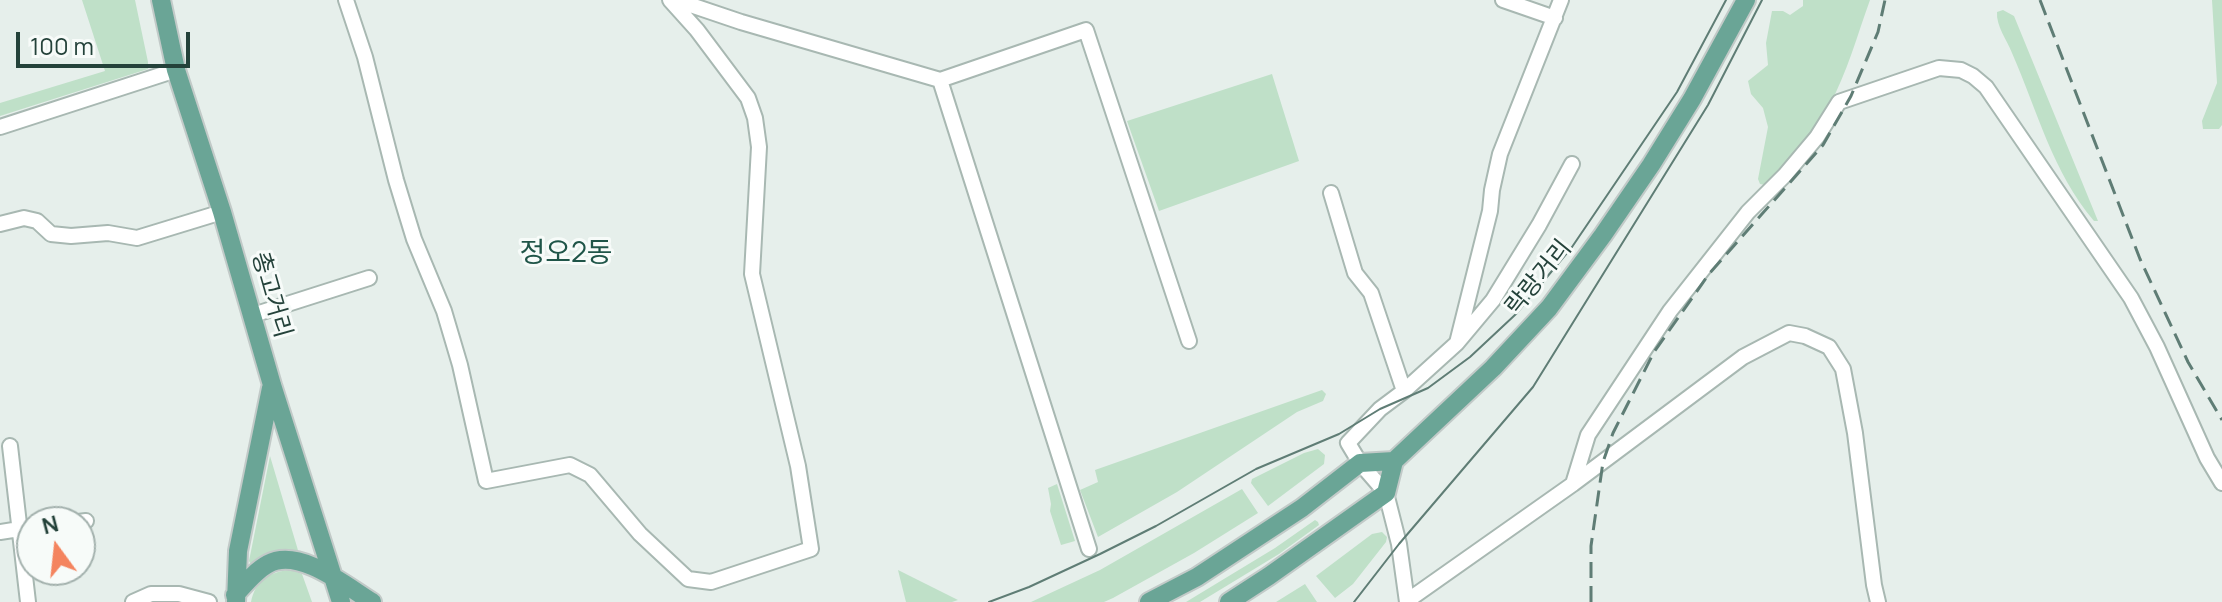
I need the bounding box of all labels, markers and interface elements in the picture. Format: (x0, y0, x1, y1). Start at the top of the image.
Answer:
scale bar (20, 16, 194, 66)
text: 100 m (30, 29, 94, 62)
street label: 락랑거리 (1500, 235, 1578, 321)
district label: 정오2동 (519, 237, 613, 271)
street label: 총고거리 (245, 249, 297, 341)
north arrow (16, 506, 96, 586)
text: N (39, 508, 62, 541)

